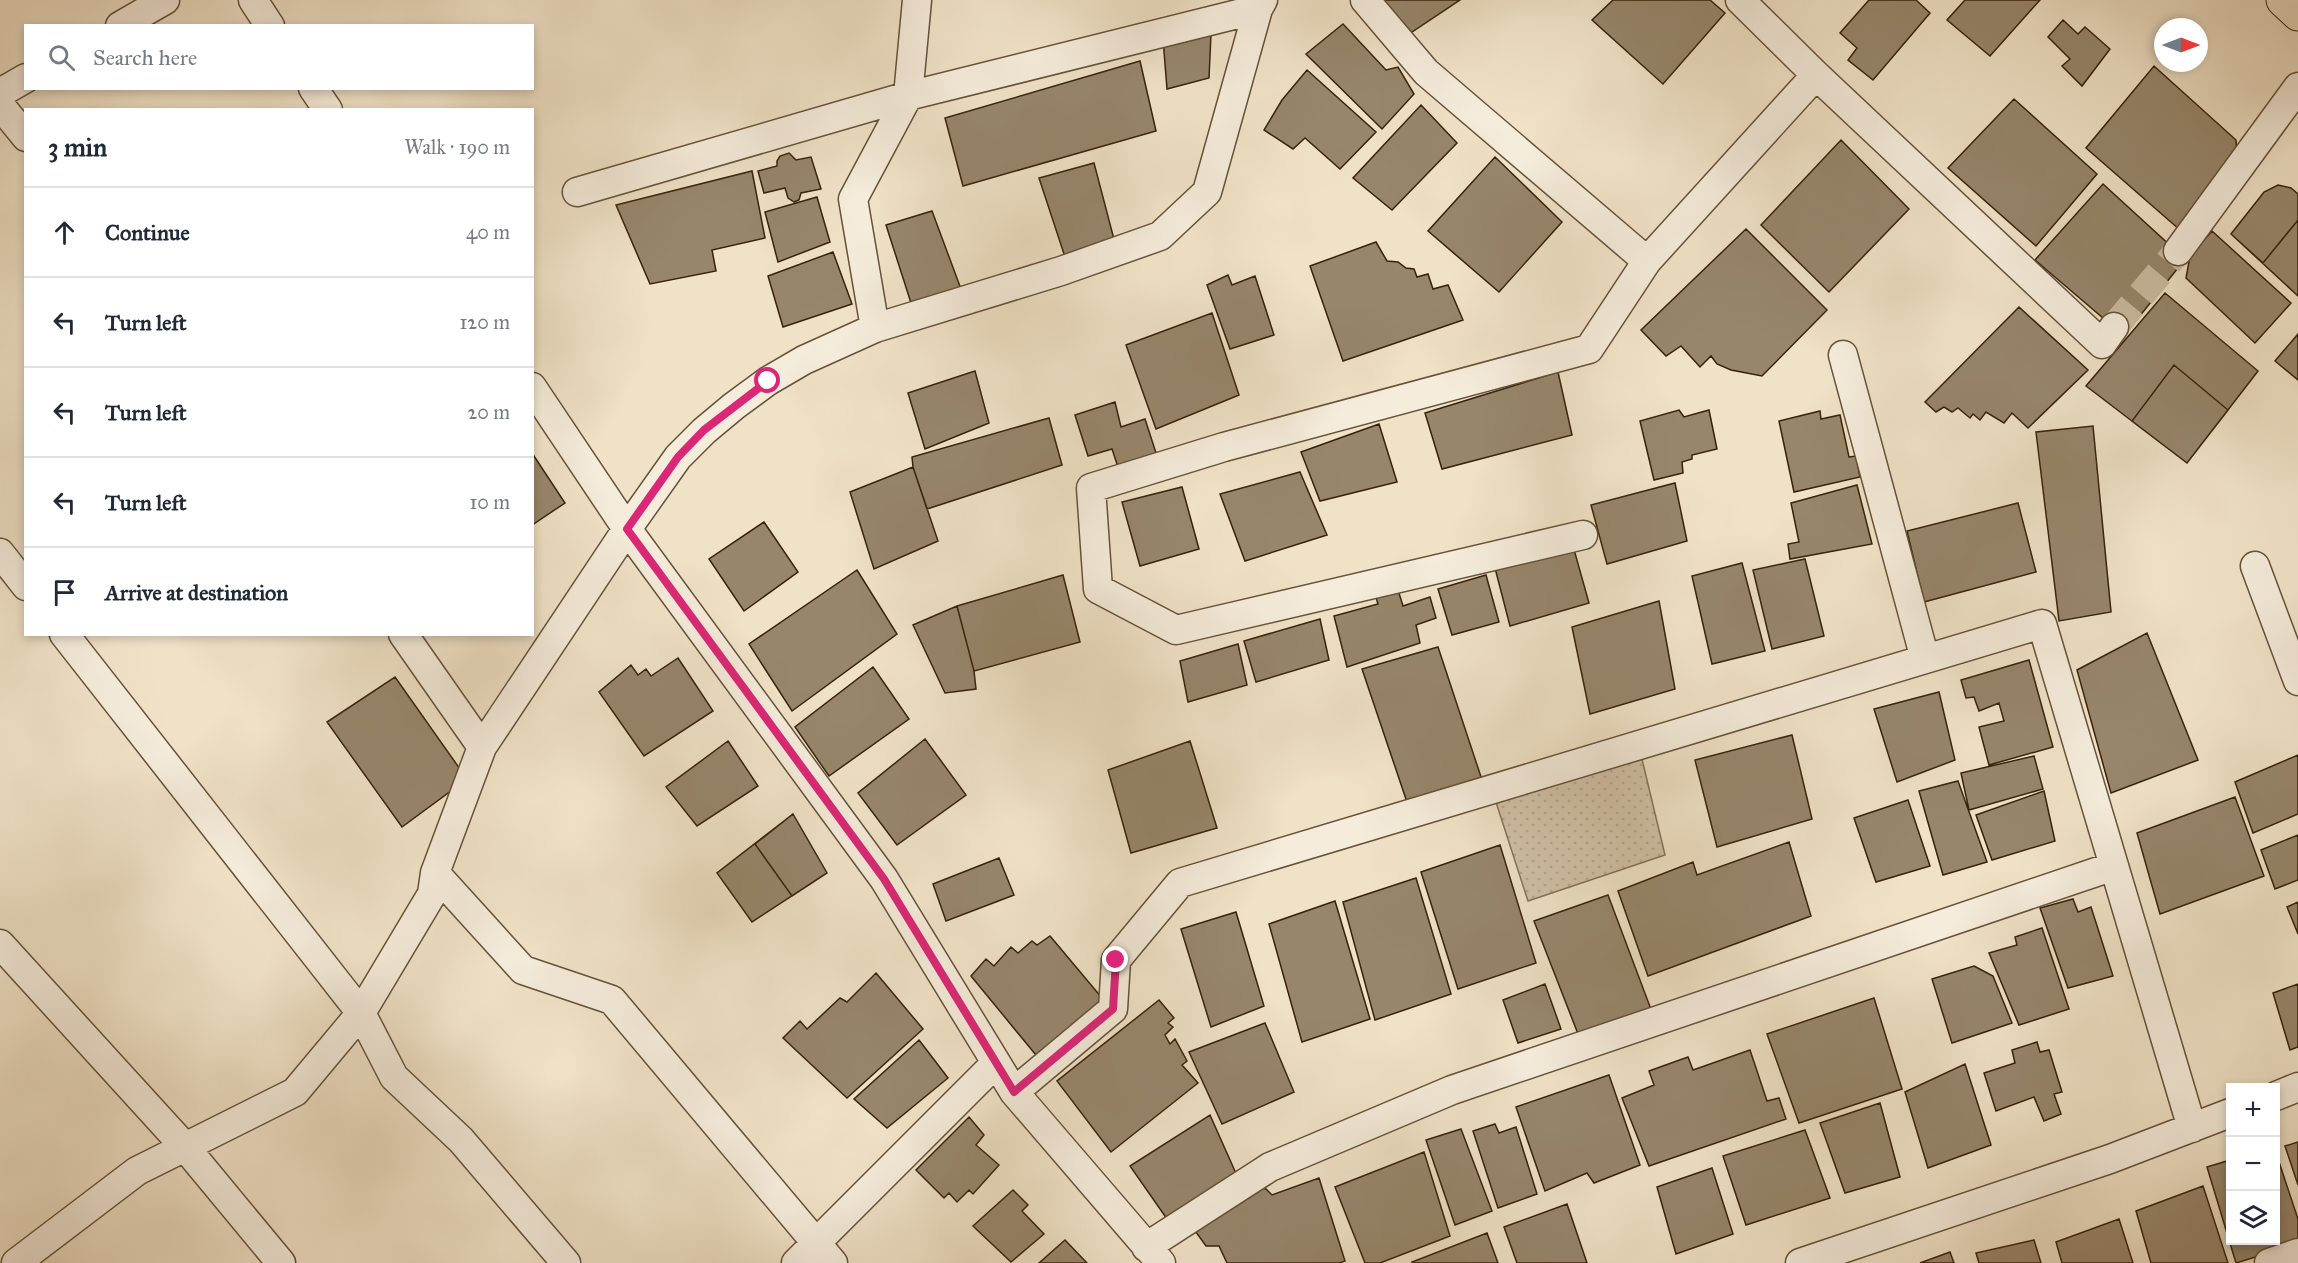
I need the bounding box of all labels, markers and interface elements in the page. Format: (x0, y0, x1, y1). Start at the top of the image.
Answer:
north arrow (2154, 18, 2208, 72)
search box (24, 24, 534, 90)
icon: search (45, 41, 78, 74)
text: Search here (93, 44, 197, 71)
text: 3 min (48, 131, 107, 163)
text: Walk · 190 m (405, 135, 510, 159)
icon: ahead (48, 216, 81, 249)
text: Continue (105, 219, 190, 246)
text: 40 m (466, 220, 510, 244)
icon: left (48, 306, 81, 339)
text: Turn left (105, 309, 187, 336)
text: 120 m (459, 310, 510, 334)
route start (754, 367, 780, 393)
icon: left (48, 396, 81, 429)
text: Turn left (105, 399, 187, 426)
text: 20 m (467, 400, 510, 424)
icon: left (48, 486, 81, 519)
text: Turn left (105, 489, 187, 516)
text: 10 m (469, 490, 510, 514)
icon: arrive (48, 576, 81, 609)
text: Arrive at destination (105, 579, 288, 606)
route end (1102, 946, 1128, 972)
map controls (2226, 1083, 2280, 1245)
button: + (2226, 1083, 2280, 1137)
button: − (2226, 1137, 2280, 1191)
button: layers (2226, 1191, 2280, 1245)

